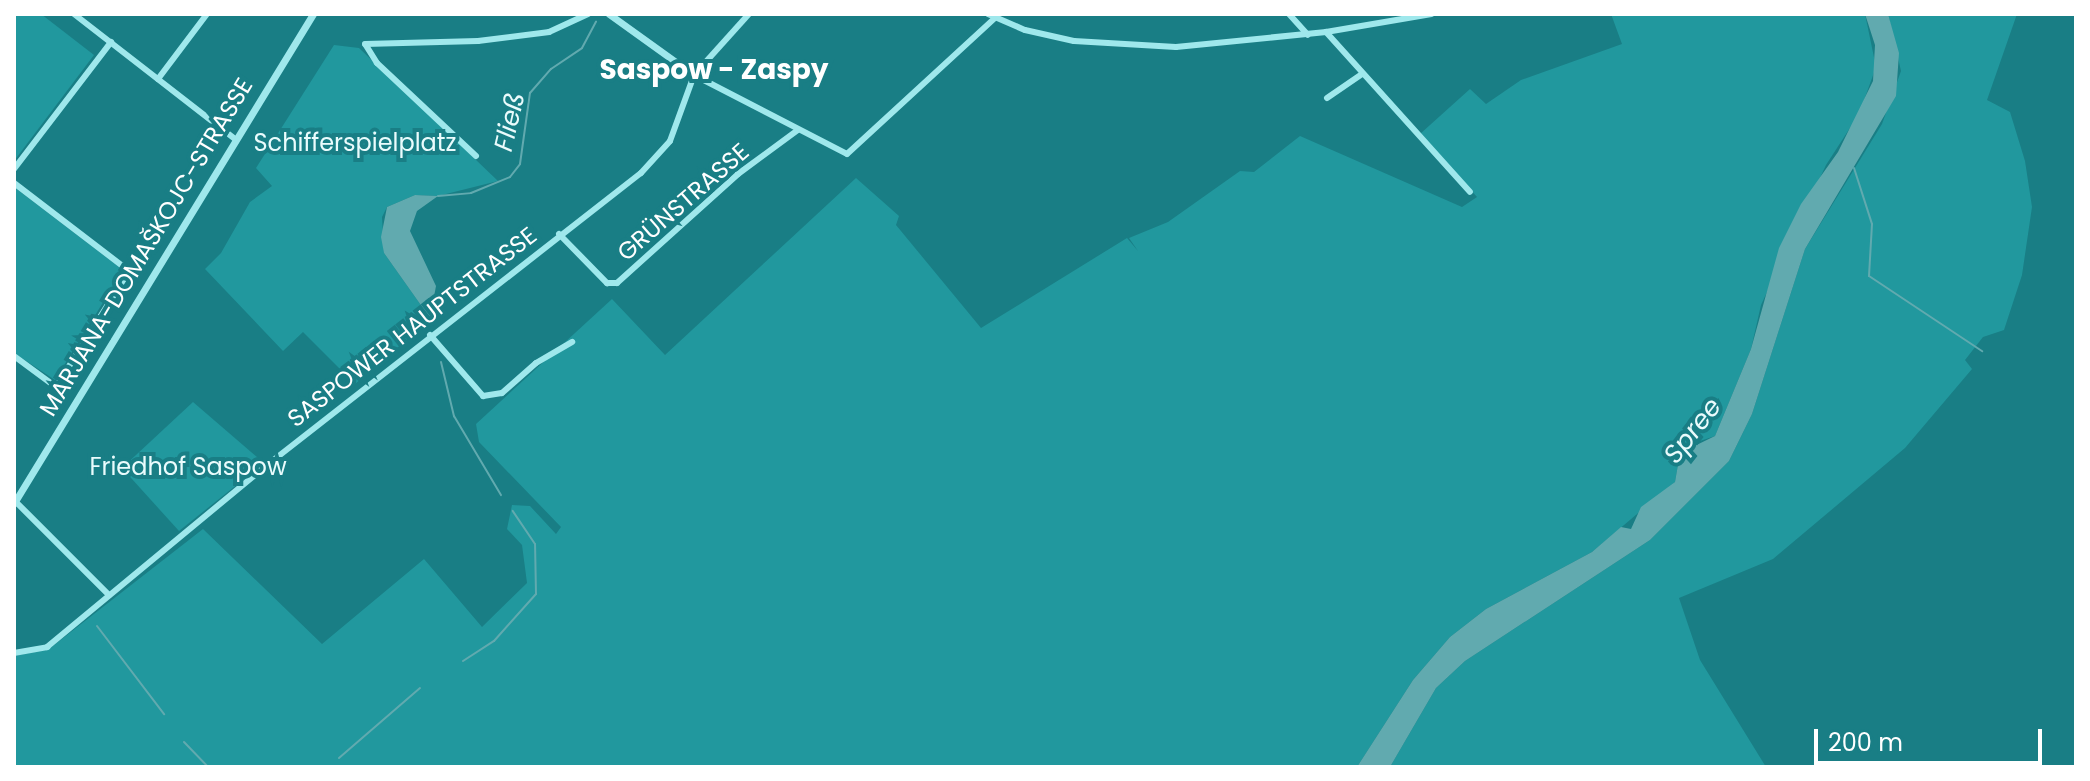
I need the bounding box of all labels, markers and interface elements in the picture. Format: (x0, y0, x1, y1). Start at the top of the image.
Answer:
district label: Saspow - Zaspy (599, 53, 829, 87)
street label: MARJANA-DOMAŠKOJC-STRASSE (33, 73, 259, 421)
water label: Fließ (488, 90, 532, 154)
park label: Schifferspielplatz (254, 129, 456, 157)
street label: GRÜNSTRASSE (611, 137, 755, 267)
street label: SASPOWER HAUPTSTRASSE (282, 221, 542, 433)
water label: Spree (1658, 392, 1728, 470)
park label: Friedhof Saspow (89, 453, 287, 481)
scale bar (1818, 713, 2046, 763)
text: 200 m (1828, 726, 1903, 759)

